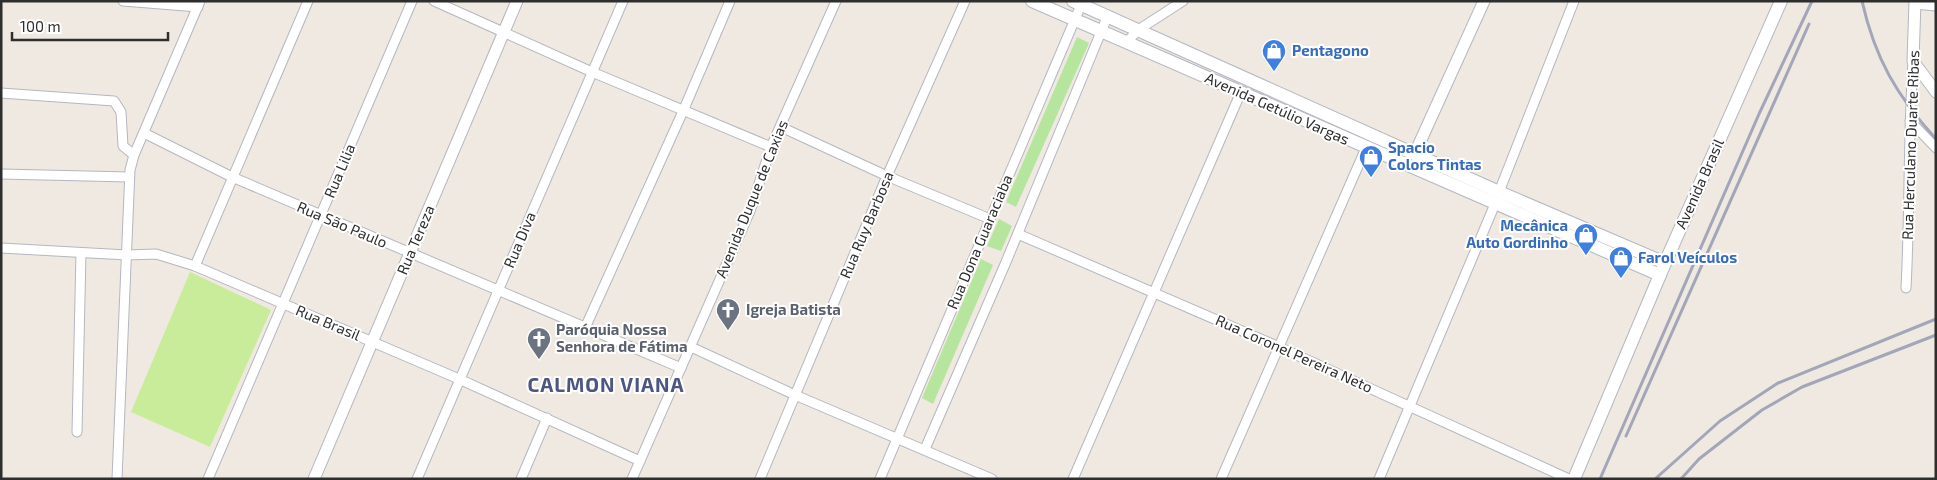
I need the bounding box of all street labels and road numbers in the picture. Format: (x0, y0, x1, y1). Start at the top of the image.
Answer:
street label: Rua Herculano Duarte Ribas (1898, 50, 1922, 240)
street label: Avenida Getúlio Vargas (1202, 68, 1352, 148)
street label: Avenida Duque de Caxias (711, 117, 791, 280)
street label: Avenida Brasil (1671, 135, 1727, 232)
street label: Rua Lilia (320, 141, 359, 200)
street label: Rua Ruy Barbosa (835, 168, 897, 281)
street label: Rua Dona Guaraciaba (943, 171, 1016, 312)
street label: Rua São Paulo (294, 197, 390, 251)
street label: Rua Tereza (392, 202, 438, 277)
street label: Rua Diva (499, 209, 539, 270)
street label: Rua Brasil (293, 300, 364, 344)
street label: Rua Coronel Pereira Neto (1213, 310, 1376, 396)

